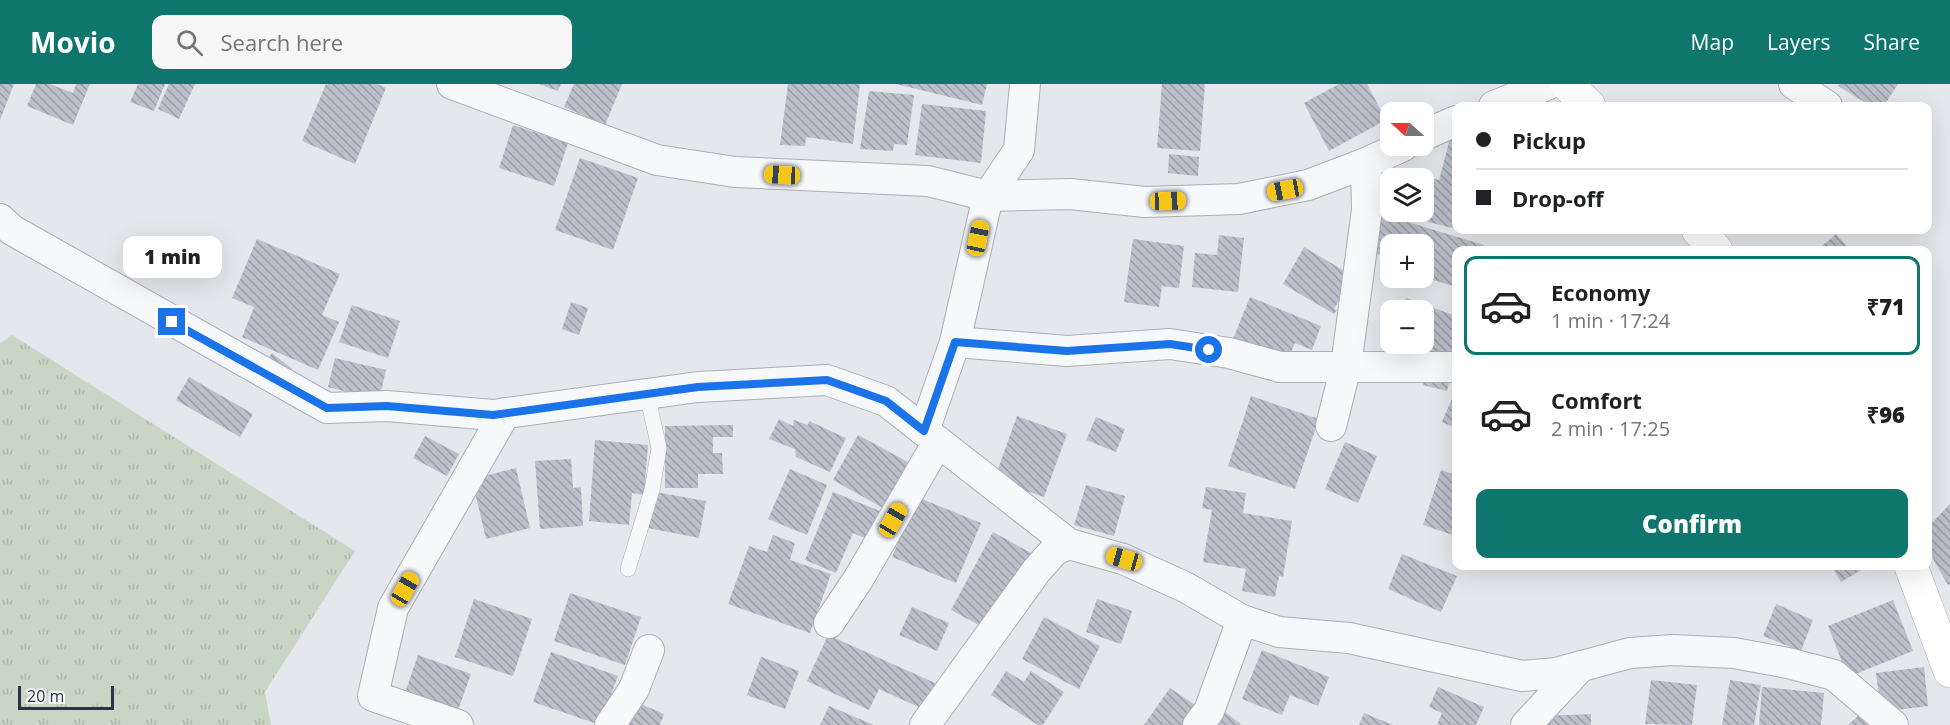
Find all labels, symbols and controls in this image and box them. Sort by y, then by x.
search box [152,15,572,69]
text: Movio [30,23,116,61]
icon: search [173,26,206,59]
text: Search here [221,27,343,57]
text: Map [1691,28,1734,56]
text: Layers [1767,28,1831,56]
text: Share [1864,28,1920,56]
north arrow [1380,102,1434,156]
map controls [1380,102,1434,354]
text: Pickup [1512,125,1586,155]
car [764,165,800,185]
button: layers [1380,168,1434,222]
car [1266,178,1304,202]
text: Drop-off [1512,183,1604,213]
car [1150,191,1186,211]
car [965,219,991,257]
button: + [1380,234,1434,288]
callout: 1 min [122,235,222,277]
text: 1 min [144,243,201,270]
text: Economy [1551,277,1650,307]
icon: car [1479,279,1533,333]
text: ₹71 [1867,291,1905,321]
button: − [1380,300,1434,354]
text: 1 min · 17:24 [1551,307,1670,334]
route end [158,308,185,335]
route start [1195,336,1222,363]
text: Comfort [1551,385,1642,415]
icon: car [1479,387,1533,441]
text: ₹96 [1867,399,1905,429]
text: 2 min · 17:25 [1551,415,1670,442]
button: Confirm [1476,489,1908,558]
car [876,500,910,540]
car [1104,545,1144,573]
car [388,569,422,609]
scale bar [18,683,114,710]
text: 20 m [27,685,64,707]

